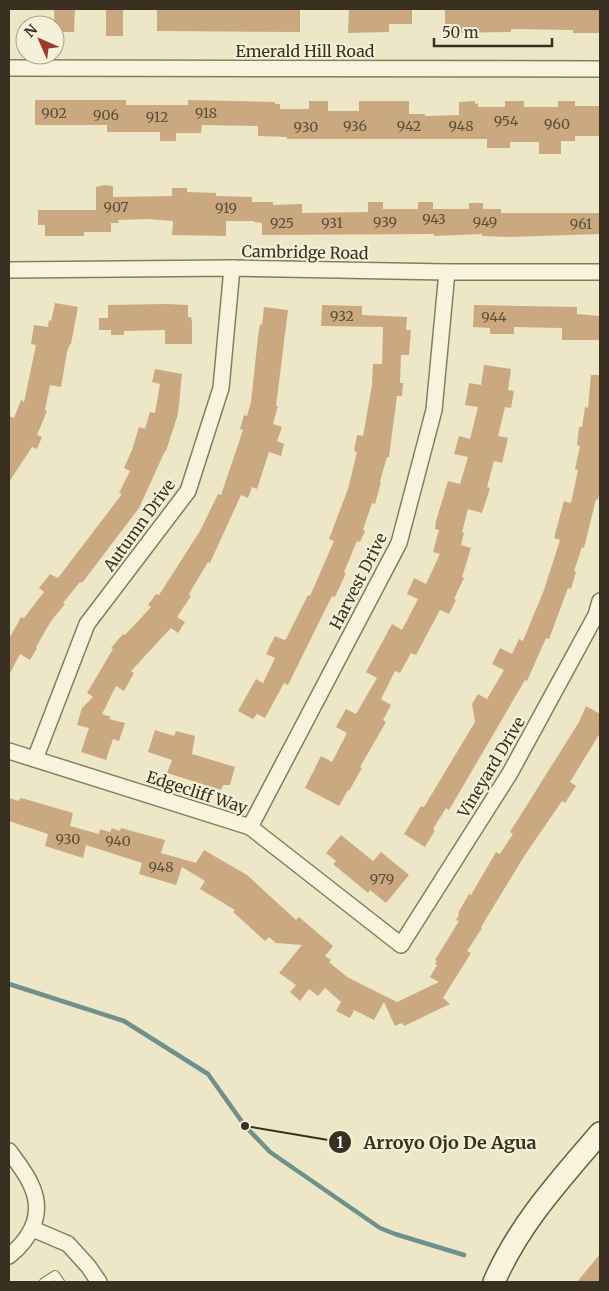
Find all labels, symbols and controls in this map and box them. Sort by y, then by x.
north arrow [15,15,65,65]
scale bar [434,15,552,47]
text: N [21,21,41,41]
text: 50 m [442,23,479,42]
street label: Emerald Hill Road [236,41,375,61]
house number: 902 [41,104,67,122]
house number: 918 [195,104,217,122]
house number: 906 [93,106,119,124]
house number: 912 [146,108,168,126]
house number: 954 [494,112,519,130]
house number: 960 [544,115,570,133]
house number: 936 [343,117,367,135]
house number: 942 [397,117,421,135]
house number: 948 [448,117,474,135]
house number: 930 [294,118,318,136]
house number: 907 [103,198,129,216]
house number: 919 [215,199,237,217]
house number: 943 [422,210,446,228]
house number: 939 [373,213,397,231]
house number: 949 [473,213,497,231]
house number: 925 [270,214,294,232]
house number: 931 [321,214,343,232]
house number: 961 [570,215,592,233]
street label: Cambridge Road [241,241,369,263]
house number: 932 [330,307,354,325]
house number: 944 [481,308,507,326]
street label: Autumn Drive [98,475,179,576]
street label: Harvest Drive [325,529,391,633]
street label: Vineyard Drive [453,713,529,822]
street label: Edgecliff Way [144,766,251,818]
house number: 930 [56,830,80,848]
house number: 940 [105,832,131,850]
house number: 948 [148,858,174,876]
house number: 979 [370,870,394,888]
callout: Arroyo Ojo De Agua [328,1126,546,1159]
text: Arroyo Ojo De Agua [362,1131,537,1154]
text: 1 [337,1133,344,1152]

